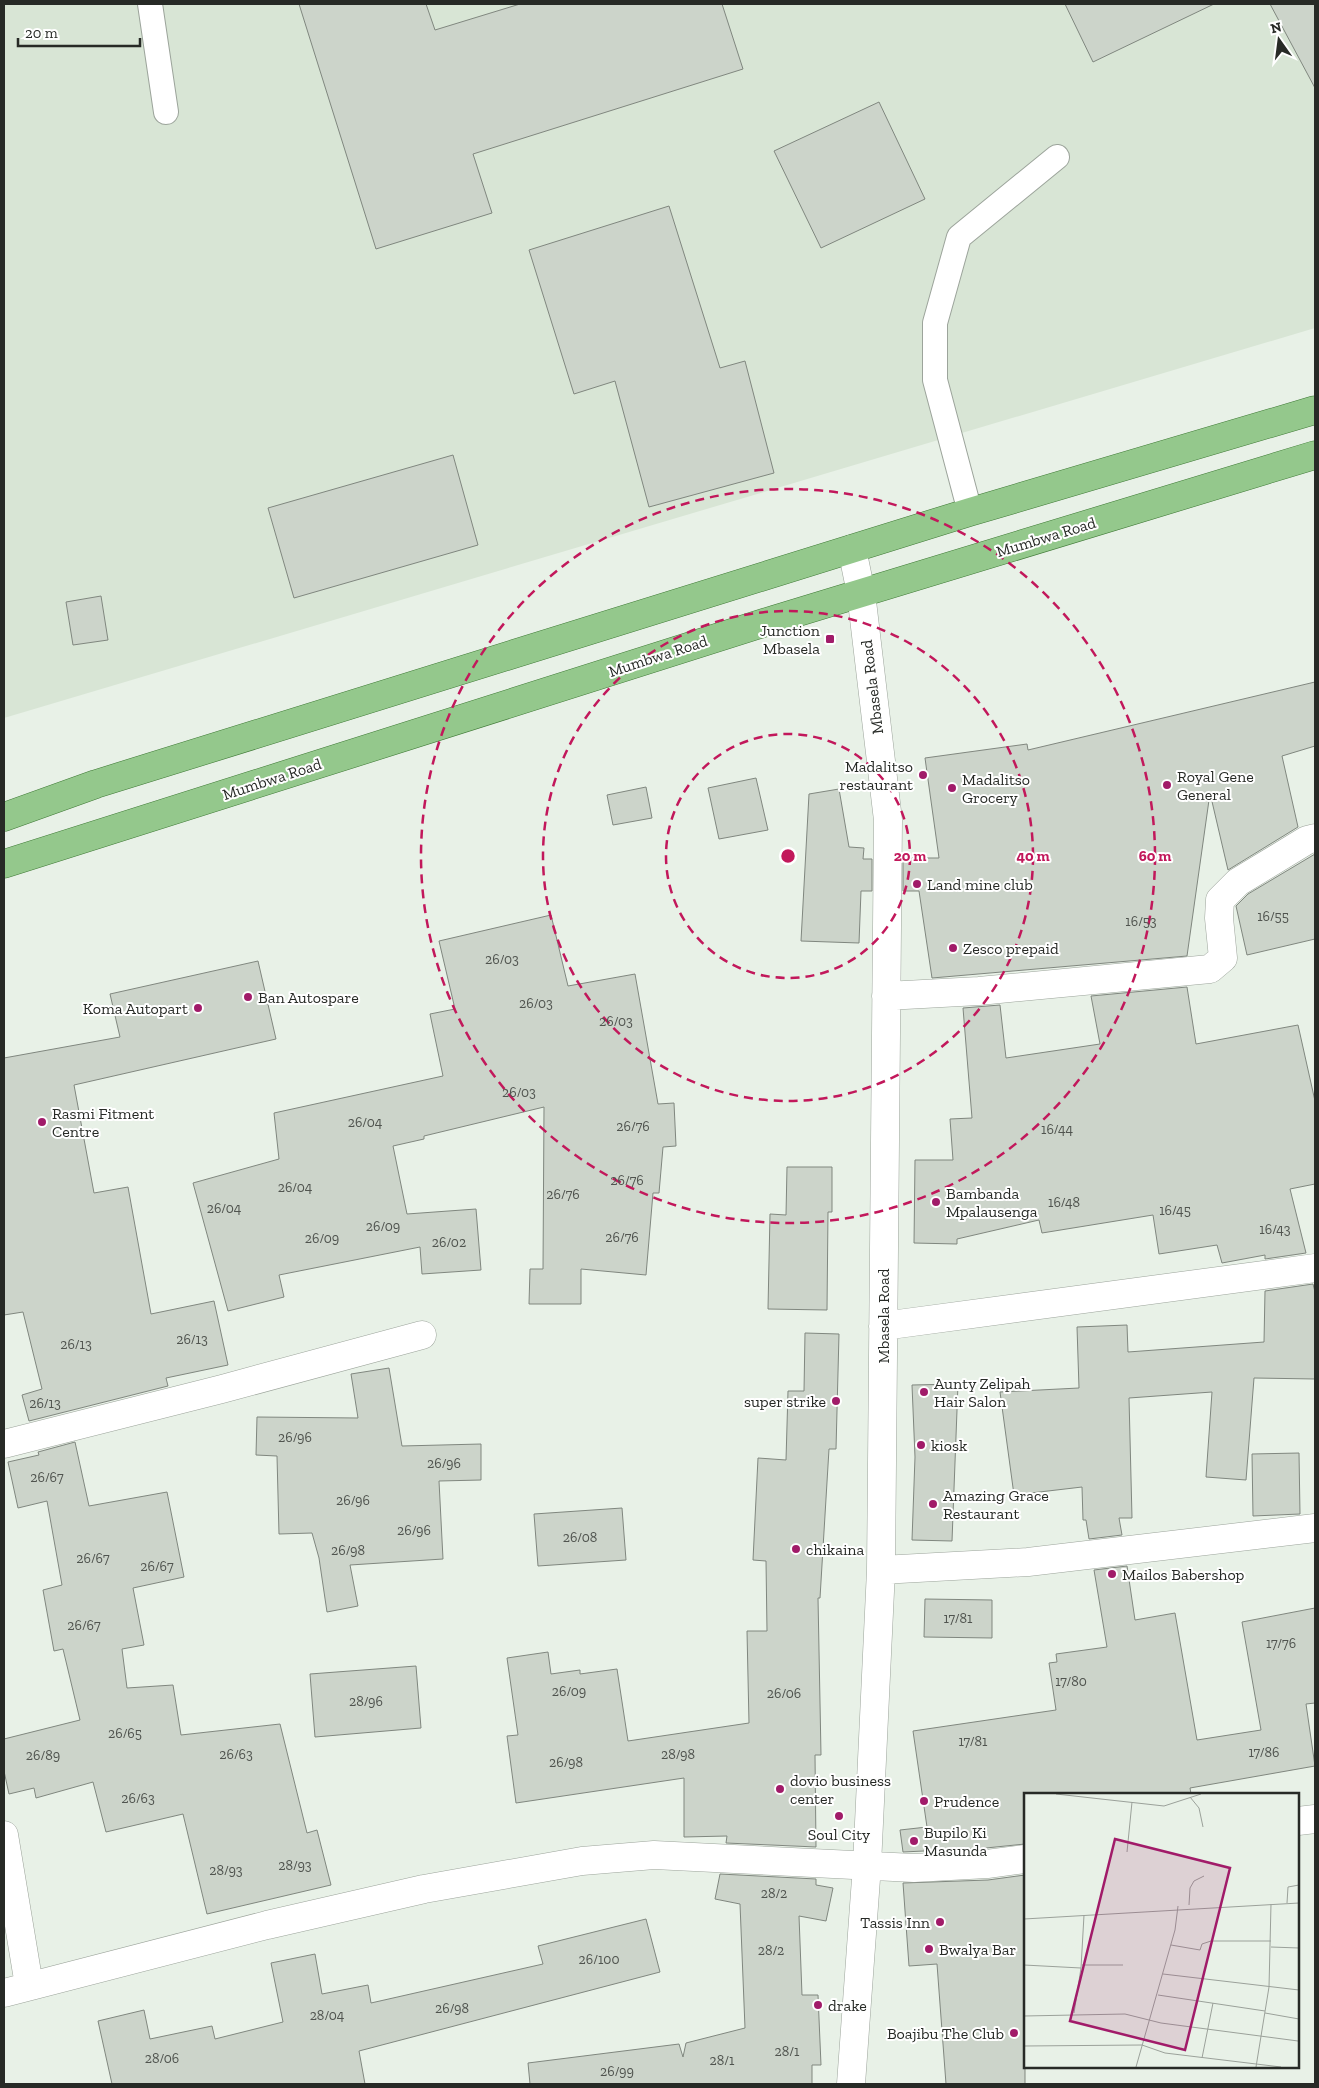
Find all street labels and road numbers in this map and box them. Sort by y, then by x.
street label: Mumbwa Road [994,513,1098,561]
street label: Mumbwa Road [606,631,710,681]
street label: Mbasela Road [857,639,887,735]
street label: Mumbwa Road [220,754,324,804]
street label: Mbasela Road [874,1268,893,1363]

